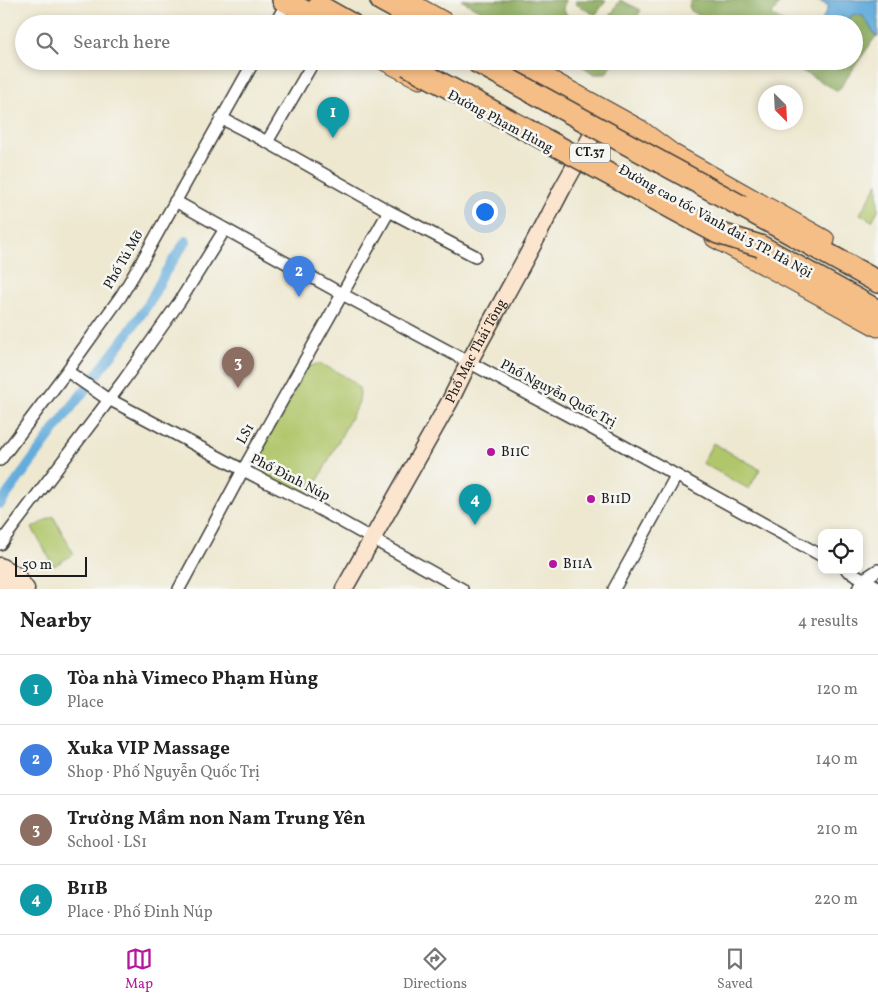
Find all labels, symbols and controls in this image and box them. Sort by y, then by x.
search box [15,15,863,70]
icon: search [33,29,61,57]
text: Search here [73,30,170,56]
north arrow [758,85,803,130]
street label: Đường Phạm Hùng [444,86,556,158]
pin: 1 [317,97,349,138]
road number: CT.37 [570,144,610,162]
street label: Đường cao tốc Vành đai 3 TP. Hà Nội [615,161,815,283]
your location [472,199,498,225]
street label: Phố Tú Mỡ [99,227,149,293]
pin: 2 [283,256,315,297]
street label: Phố Mạc Thái Tông [441,296,511,407]
pin: 3 [222,347,254,388]
street label: Phố Nguyễn Quốc Trị [497,355,619,433]
street label: LS1 [233,420,259,448]
place label: B11C [501,443,530,462]
marker: B11C [485,446,497,458]
street label: Phố Đinh Núp [247,450,333,506]
pin: 4 [459,484,491,525]
place label: B11D [601,490,631,509]
marker: B11D [585,493,597,505]
map controls [818,529,863,574]
button: locate [818,529,863,574]
scale bar [15,554,88,577]
place label: B11A [563,555,593,574]
text: 50 m [22,556,52,575]
marker: B11A [547,558,559,570]
text: Nearby [20,607,91,636]
text: 4 results [798,611,858,633]
text: Tòa nhà Vimeco Phạm Hùng [67,666,318,692]
text: 1 [33,679,39,701]
text: 120 m [816,679,858,701]
text: Place [67,692,104,714]
text: Xuka VIP Massage [67,736,230,762]
text: 2 [32,749,40,771]
text: 140 m [816,749,858,771]
text: Shop · Phố Nguyễn Quốc Trị [67,762,260,784]
text: Trường Mầm non Nam Trung Yên [67,806,365,832]
text: 3 [32,819,40,841]
text: 210 m [816,819,858,841]
text: School · LS1 [67,832,147,854]
text: B11B [67,876,108,902]
text: 4 [31,889,41,911]
text: 220 m [814,889,858,911]
text: Place · Phố Đinh Núp [67,902,213,924]
tab: Map [125,945,153,994]
tab: Directions [403,945,467,994]
tab: Saved [717,945,753,994]

